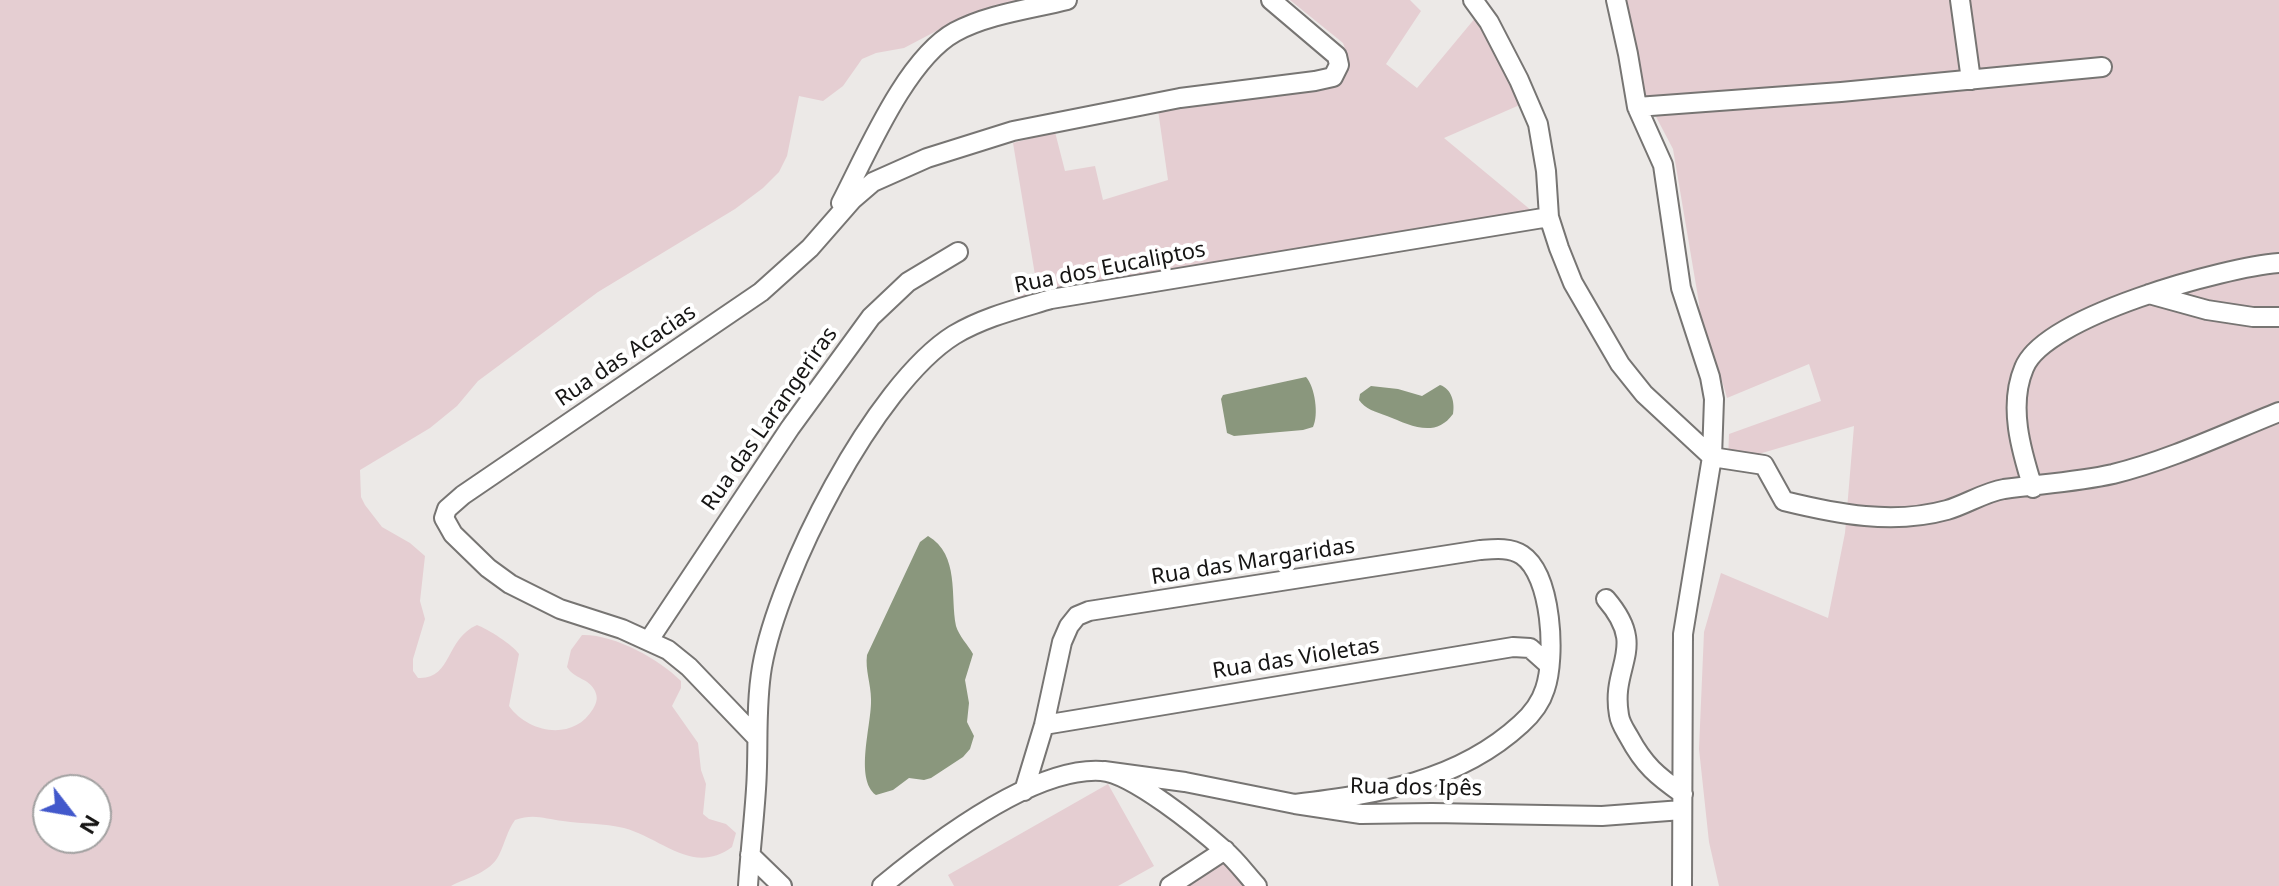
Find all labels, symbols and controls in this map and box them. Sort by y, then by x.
street label: Rua dos Eucaliptos [1012,237,1208,299]
street label: Rua das Acacias [551,299,701,413]
street label: Rua das Larangeriras [697,322,843,516]
street label: Rua das Margaridas [1149,533,1357,591]
street label: Rua das Violetas [1211,633,1381,685]
north arrow [32,774,112,854]
street label: Rua dos Ipês [1350,774,1482,802]
text: N [73,810,108,841]

